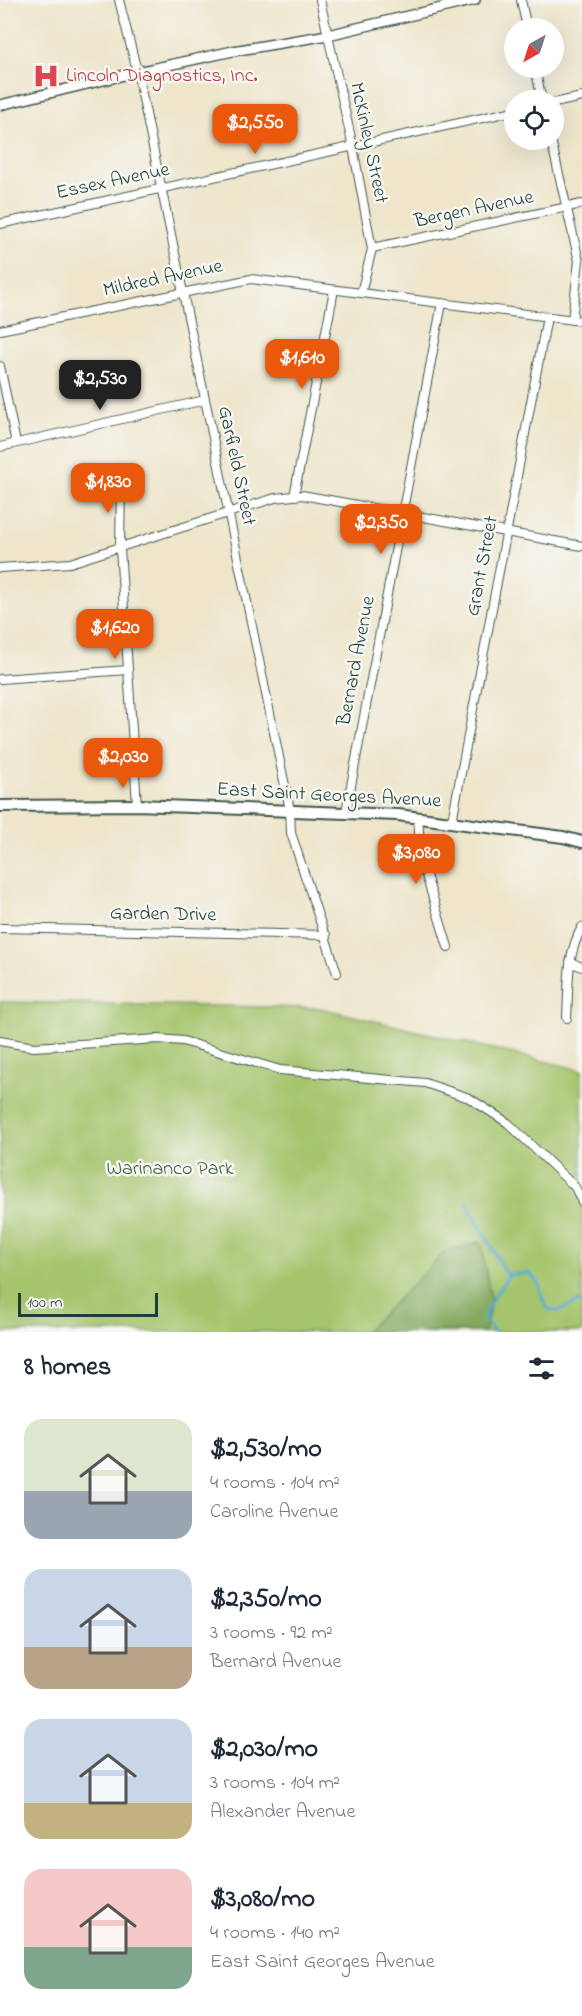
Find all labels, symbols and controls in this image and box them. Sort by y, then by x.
north arrow [504,18,564,78]
map controls [504,18,564,150]
hospital icon: Lincoln Diagnostics, Inc. [31,61,61,91]
place label: Lincoln Diagnostics, Inc. [66,62,258,92]
street label: McKinley Street [341,80,395,206]
button: locate [504,90,564,150]
pin: $2,550 [206,104,304,155]
text: $2,550 [227,109,284,138]
street label: Essex Avenue [54,156,172,208]
street label: Bergen Avenue [411,183,537,238]
street label: Mildred Avenue [101,252,225,306]
pin: $1,610 [253,339,351,390]
text: $1,610 [279,344,325,373]
pin: $2,530 [51,360,149,411]
text: $2,530 [73,365,127,394]
street label: Garfield Street [209,404,263,529]
pin: $1,830 [59,463,157,514]
text: $1,830 [85,468,131,497]
pin: $2,350 [332,504,430,555]
text: $2,350 [354,509,408,538]
street label: Grant Street [459,513,507,619]
street label: Bernard Avenue [330,594,384,729]
pin: $1,620 [66,609,164,660]
text: $1,620 [90,614,140,643]
pin: $2,030 [74,738,172,789]
text: $2,030 [97,743,149,772]
street label: East Saint Georges Avenue [216,776,442,817]
pin: $3,080 [367,834,465,885]
text: $3,080 [392,839,440,868]
street label: Garden Drive [110,900,216,930]
park label: Warinanco Park [106,1155,234,1184]
scale bar [18,1290,158,1318]
text: 100 m [27,1291,62,1315]
text: 8 homes [24,1349,111,1387]
icon: filters [525,1352,558,1385]
text: $2,530/mo [210,1431,322,1469]
icon: home [72,1443,144,1515]
text: 4 rooms · 104 m² [210,1469,340,1498]
text: Caroline Avenue [210,1498,338,1527]
text: $2,350/mo [210,1581,322,1619]
icon: home [72,1593,144,1665]
text: 3 rooms · 92 m² [210,1619,333,1648]
text: Bernard Avenue [210,1648,342,1677]
text: $2,030/mo [210,1731,318,1769]
icon: home [72,1743,144,1815]
text: 3 rooms · 104 m² [210,1769,340,1798]
text: Alexander Avenue [210,1798,355,1827]
text: $3,080/mo [210,1881,315,1919]
icon: home [72,1893,144,1965]
text: 4 rooms · 140 m² [210,1919,340,1948]
text: East Saint Georges Avenue [210,1948,435,1977]

